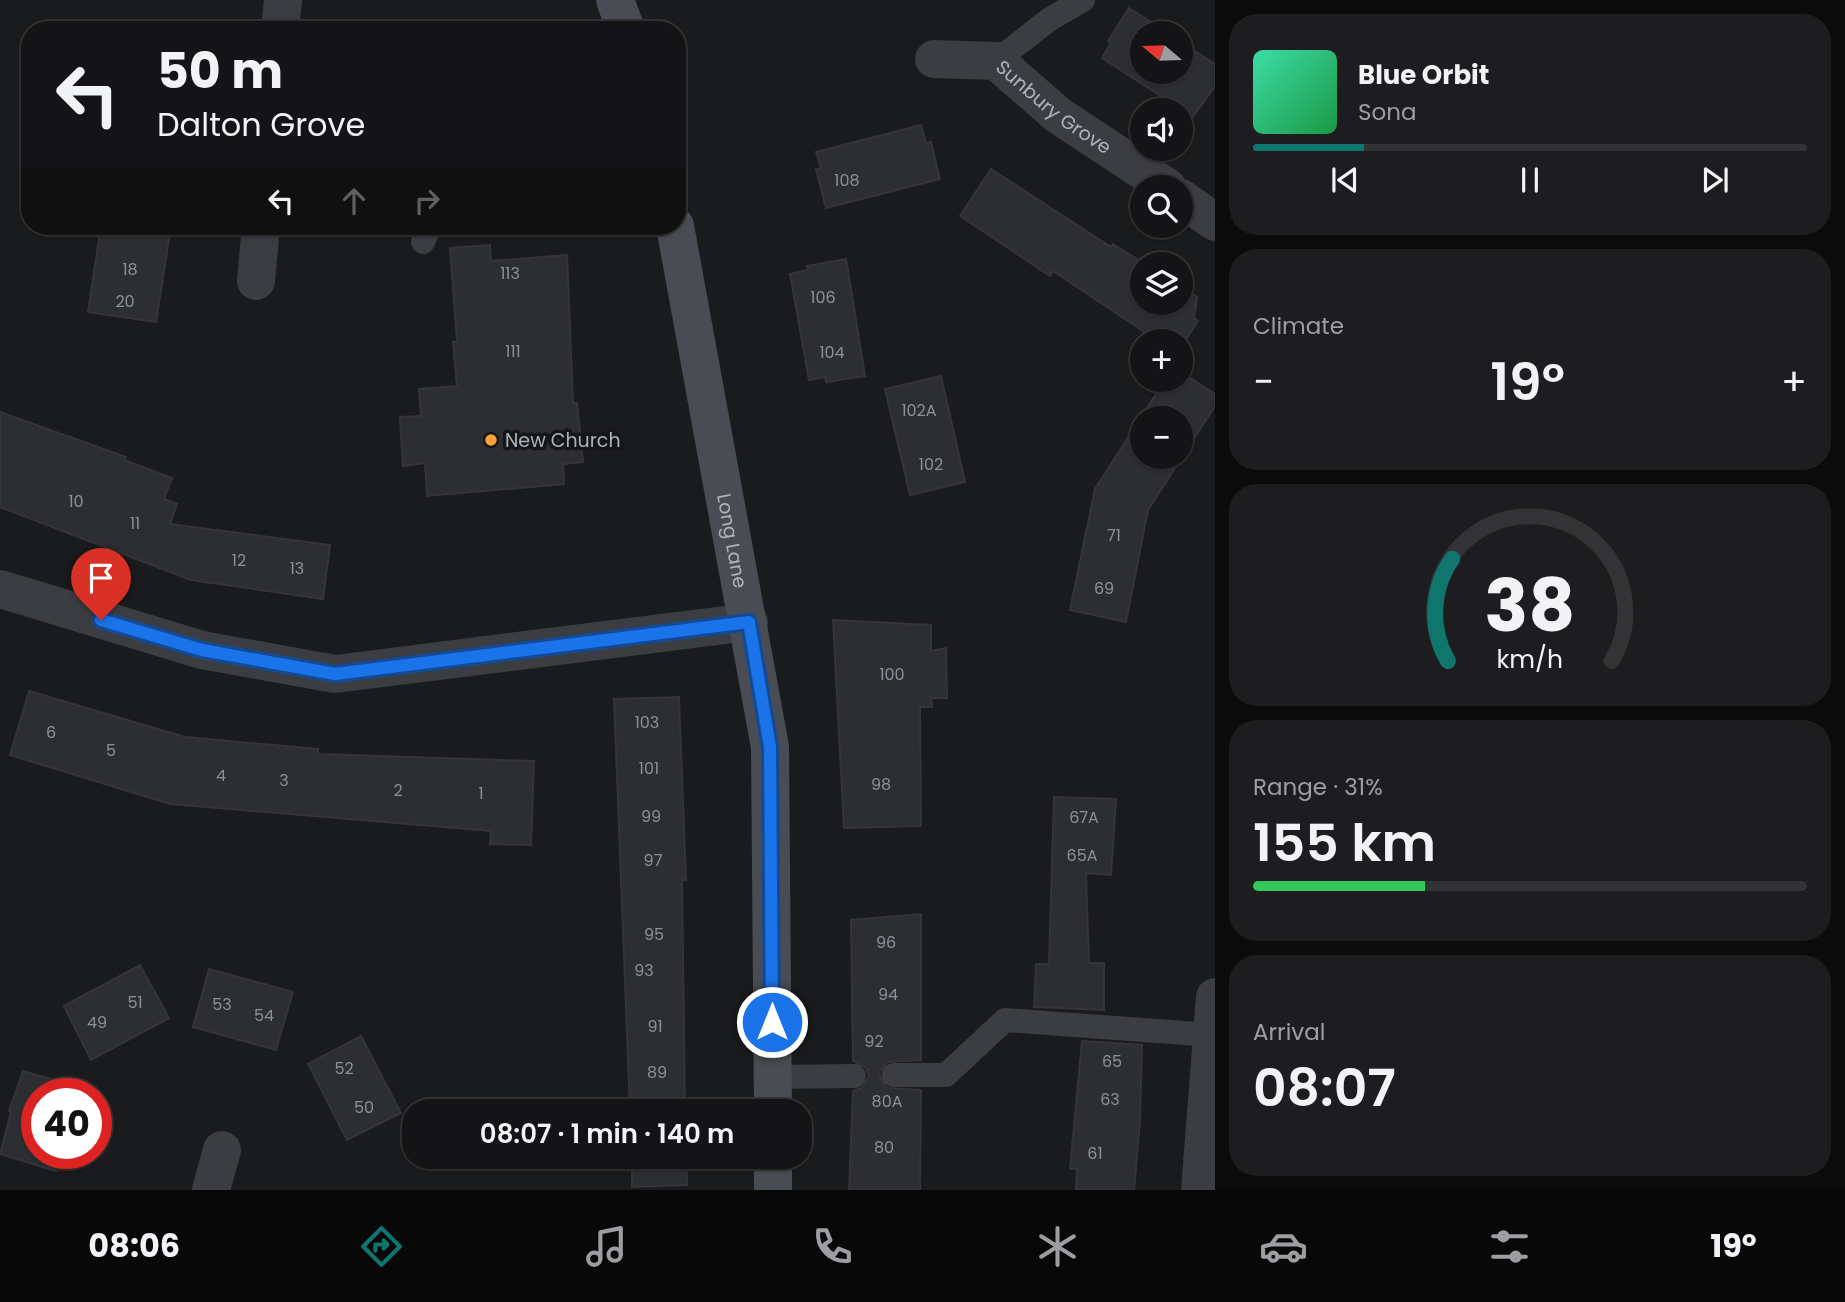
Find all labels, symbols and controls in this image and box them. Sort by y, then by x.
north arrow [1130,21,1194,84]
map controls [1130,21,1193,469]
text: 50 m [157,37,283,105]
icon: left [42,49,133,140]
street label: Sunbury Grove [990,53,1117,160]
text: Blue Orbit [1358,57,1489,93]
text: Sona [1358,96,1417,128]
button: sound [1130,98,1193,161]
text: Dalton Grove [157,102,365,147]
icon: previous [1326,161,1364,199]
icon: pause [1511,161,1549,199]
icon: next [1696,161,1734,199]
house number: 108 [834,169,860,192]
button: search [1130,175,1193,238]
icon: left [262,182,300,220]
icon: ahead [335,182,373,220]
icon: right [408,182,446,220]
button: layers [1130,252,1193,315]
house number: 18 [122,258,138,281]
house number: 113 [500,262,520,285]
house number: 106 [810,286,836,309]
house number: 20 [115,290,135,313]
text: Climate [1253,310,1344,342]
button: + [1130,329,1193,392]
house number: 111 [505,340,521,363]
house number: 104 [819,341,845,364]
text: 19° [1490,345,1565,418]
text: − [1253,355,1274,408]
text: + [1781,355,1807,408]
house number: 102A [901,399,937,422]
button: − [1130,406,1193,469]
place label: New Church [505,427,621,454]
marker: New Church [483,432,499,448]
house number: 102 [919,453,943,476]
house number: 10 [68,490,84,513]
street label: Long Lane [711,491,754,590]
house number: 11 [130,512,140,535]
house number: 71 [1107,524,1121,547]
pin [71,548,131,620]
house number: 12 [232,549,246,572]
text: 38 [1484,555,1576,656]
house number: 13 [290,557,304,580]
icon: arrive [82,559,120,597]
house number: 69 [1094,577,1114,600]
text: km/h [1497,642,1563,677]
house number: 100 [879,663,905,686]
house number: 103 [635,711,659,734]
house number: 6 [46,721,56,744]
house number: 5 [106,739,116,762]
house number: 101 [639,757,659,780]
house number: 4 [216,764,226,787]
house number: 3 [279,769,289,792]
text: Range · 31% [1253,771,1383,803]
house number: 98 [871,773,891,796]
house number: 2 [393,779,403,802]
house number: 1 [478,782,484,805]
house number: 99 [641,805,661,828]
house number: 67A [1069,806,1099,829]
text: 155 km [1253,806,1436,879]
house number: 65A [1067,844,1098,867]
house number: 97 [644,849,663,872]
house number: 95 [644,923,664,946]
house number: 96 [876,931,896,954]
house number: 93 [634,959,654,982]
house number: 94 [878,983,898,1006]
position arrow [735,985,809,1059]
house number: 51 [127,991,143,1014]
house number: 53 [212,993,232,1016]
house number: 54 [254,1004,274,1027]
house number: 49 [87,1011,107,1034]
house number: 91 [647,1015,663,1038]
text: Arrival [1253,1016,1325,1048]
house number: 92 [864,1030,884,1053]
house number: 65 [1102,1050,1122,1073]
text: 08:07 [1253,1051,1396,1124]
house number: 52 [334,1057,354,1080]
house number: 89 [647,1061,667,1084]
speed limit sign: 40 [21,1078,112,1169]
house number: 63 [1100,1088,1120,1111]
house number: 80A [872,1090,903,1113]
house number: 50 [354,1096,374,1119]
text: 08:07 · 1 min · 140 m [480,1116,734,1152]
house number: 80 [874,1136,894,1159]
house number: 61 [1087,1142,1103,1165]
icon: directions [357,1222,406,1271]
icon: music [582,1222,631,1271]
icon: phone [808,1222,857,1271]
icon: climate [1033,1222,1082,1271]
icon: car [1259,1222,1308,1271]
icon: filters [1485,1222,1534,1271]
text: 08:06 [88,1223,180,1268]
text: 19° [1710,1223,1757,1268]

